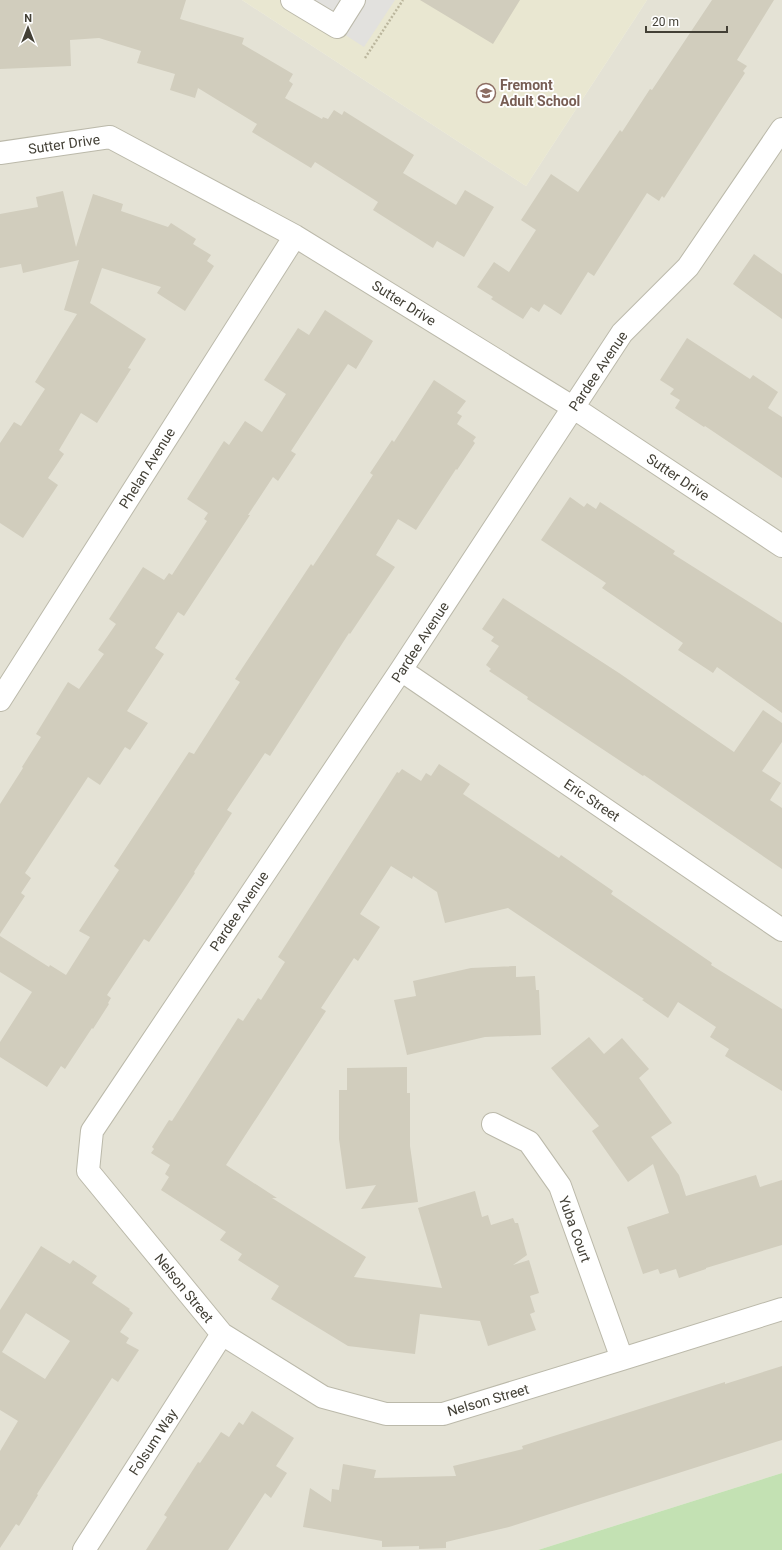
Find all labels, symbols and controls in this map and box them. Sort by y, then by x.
north arrow [8,8,48,48]
scale bar [646,8,727,34]
text: N [24,12,32,25]
text: 20 m [652,15,679,29]
place label: Fremont Adult School [500,77,580,109]
school or university icon: Fremont Adult School [475,82,497,104]
street label: Sutter Drive [27,131,101,157]
street label: Sutter Drive [369,277,439,329]
street label: Pardee Avenue [565,328,631,414]
street label: Phelan Avenue [116,425,178,511]
street label: Sutter Drive [644,450,712,504]
street label: Pardee Avenue [388,599,452,685]
street label: Eric Street [561,776,623,825]
street label: Pardee Avenue [206,868,272,954]
street label: Yuba Court [556,1194,595,1265]
street label: Nelson Street [151,1250,217,1326]
street label: Nelson Street [445,1381,531,1419]
street label: Folsum Way [126,1405,181,1478]

